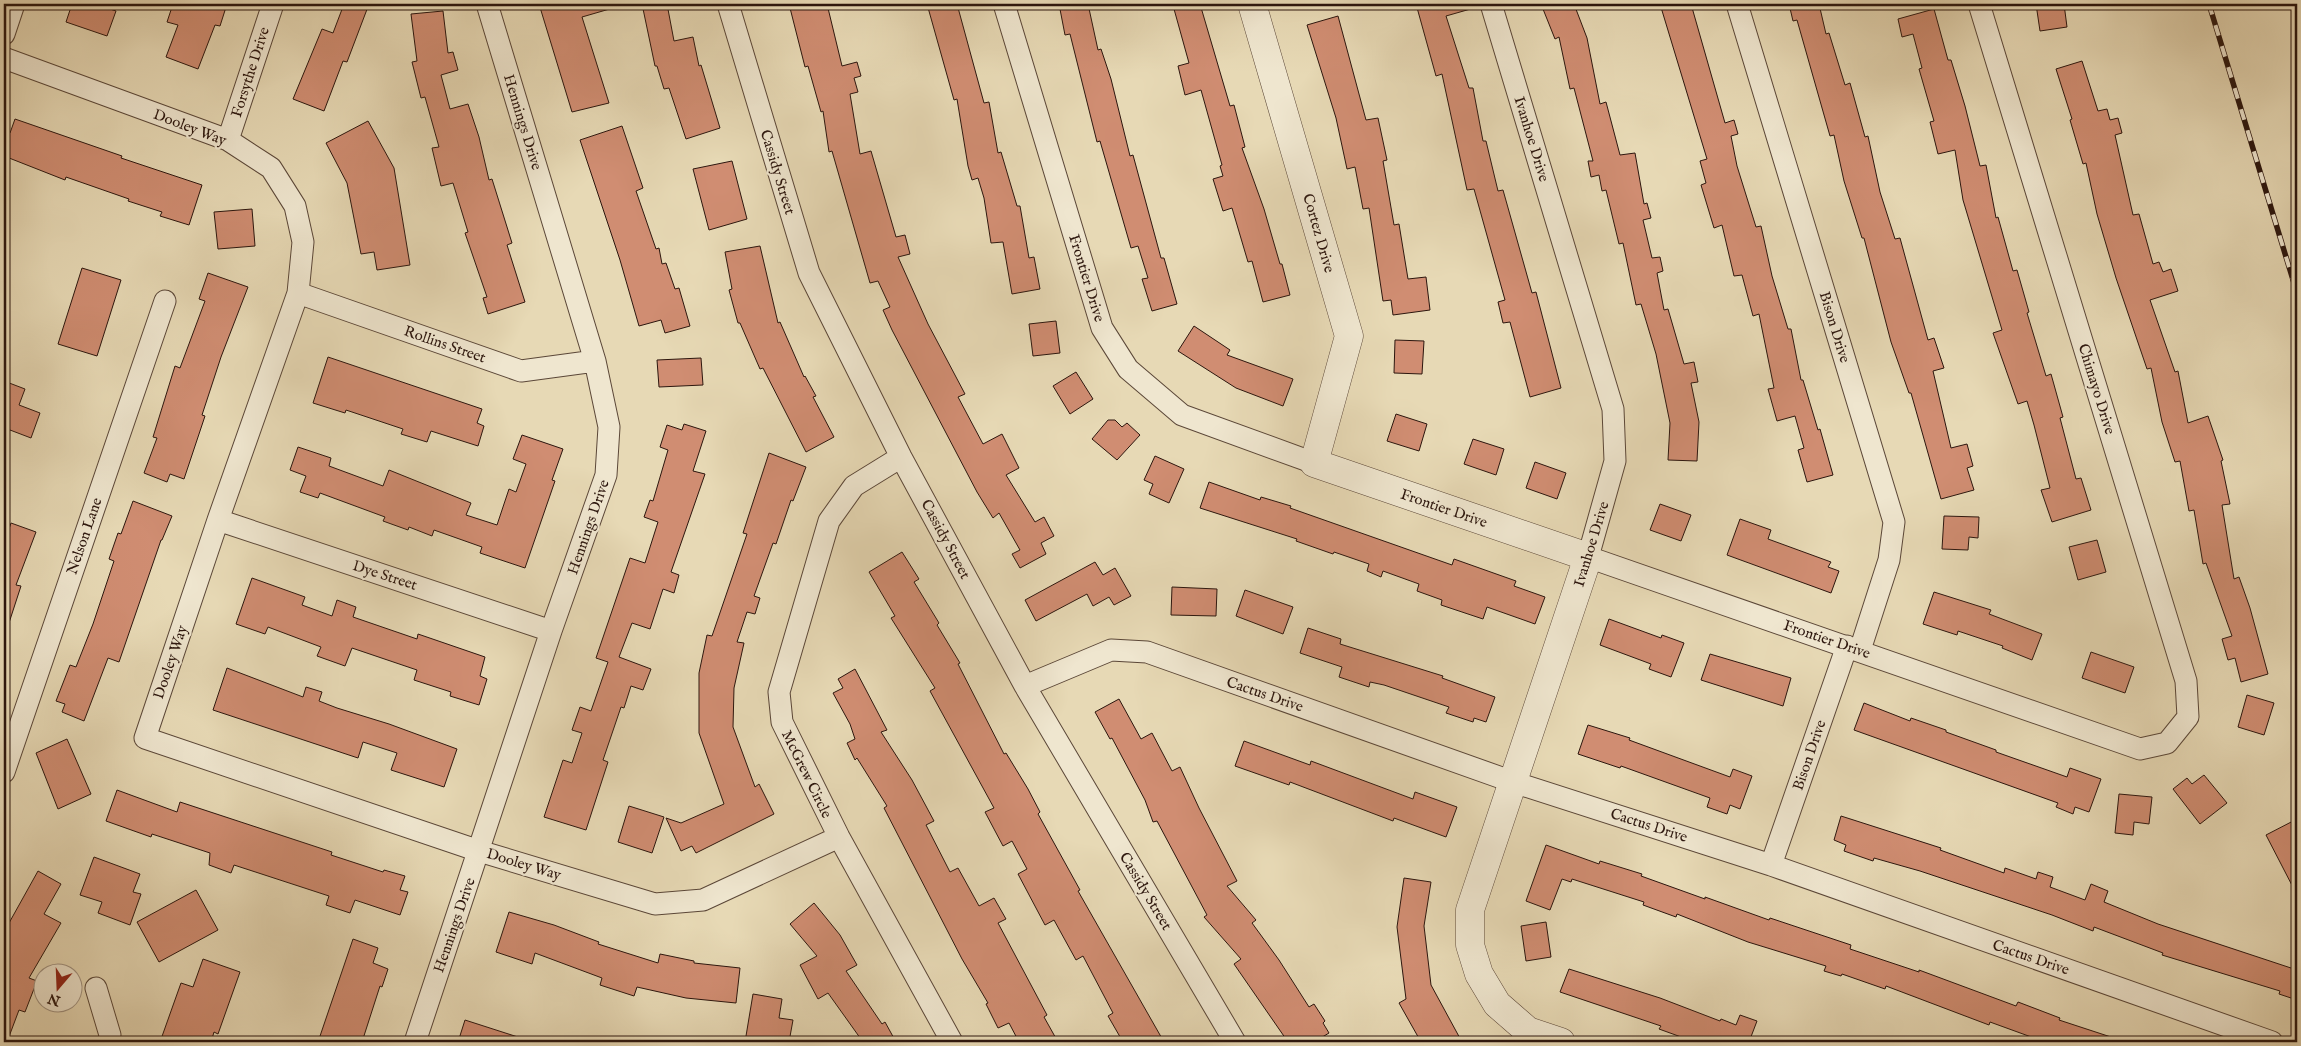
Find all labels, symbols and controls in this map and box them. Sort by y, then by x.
street label: Forsythe Drive [227,25,274,120]
street label: Hennings Drive [499,72,546,172]
street label: Ivanhoe Drive [1510,94,1554,184]
street label: Dooley Way [151,105,230,150]
street label: Cassidy Street [756,128,799,217]
street label: Cortez Drive [1298,191,1339,275]
street label: Frontier Drive [1064,232,1109,324]
street label: Bison Drive [1815,289,1854,365]
street label: Rollins Street [401,322,488,367]
street label: Chimayo Drive [2074,341,2119,437]
street label: Hennings Drive [563,477,614,577]
street label: Frontier Drive [1398,485,1490,532]
street label: Nelson Lane [62,495,107,577]
street label: Cassidy Street [917,496,975,582]
street label: Ivanhoe Drive [1569,499,1614,589]
street label: Dye Street [350,556,419,595]
street label: Frontier Drive [1781,616,1873,663]
street label: Dooley Way [149,622,192,702]
street label: Cactus Drive [1224,672,1306,717]
street label: Bison Drive [1789,717,1830,793]
street label: McGrew Circle [777,727,836,821]
street label: Cactus Drive [1608,804,1690,847]
street label: Dooley Way [484,844,564,885]
street label: Cassidy Street [1115,849,1176,934]
street label: Hennings Drive [429,875,480,975]
street label: Cactus Drive [1990,935,2072,980]
north arrow [32,964,82,1014]
text: N [45,989,64,1010]

